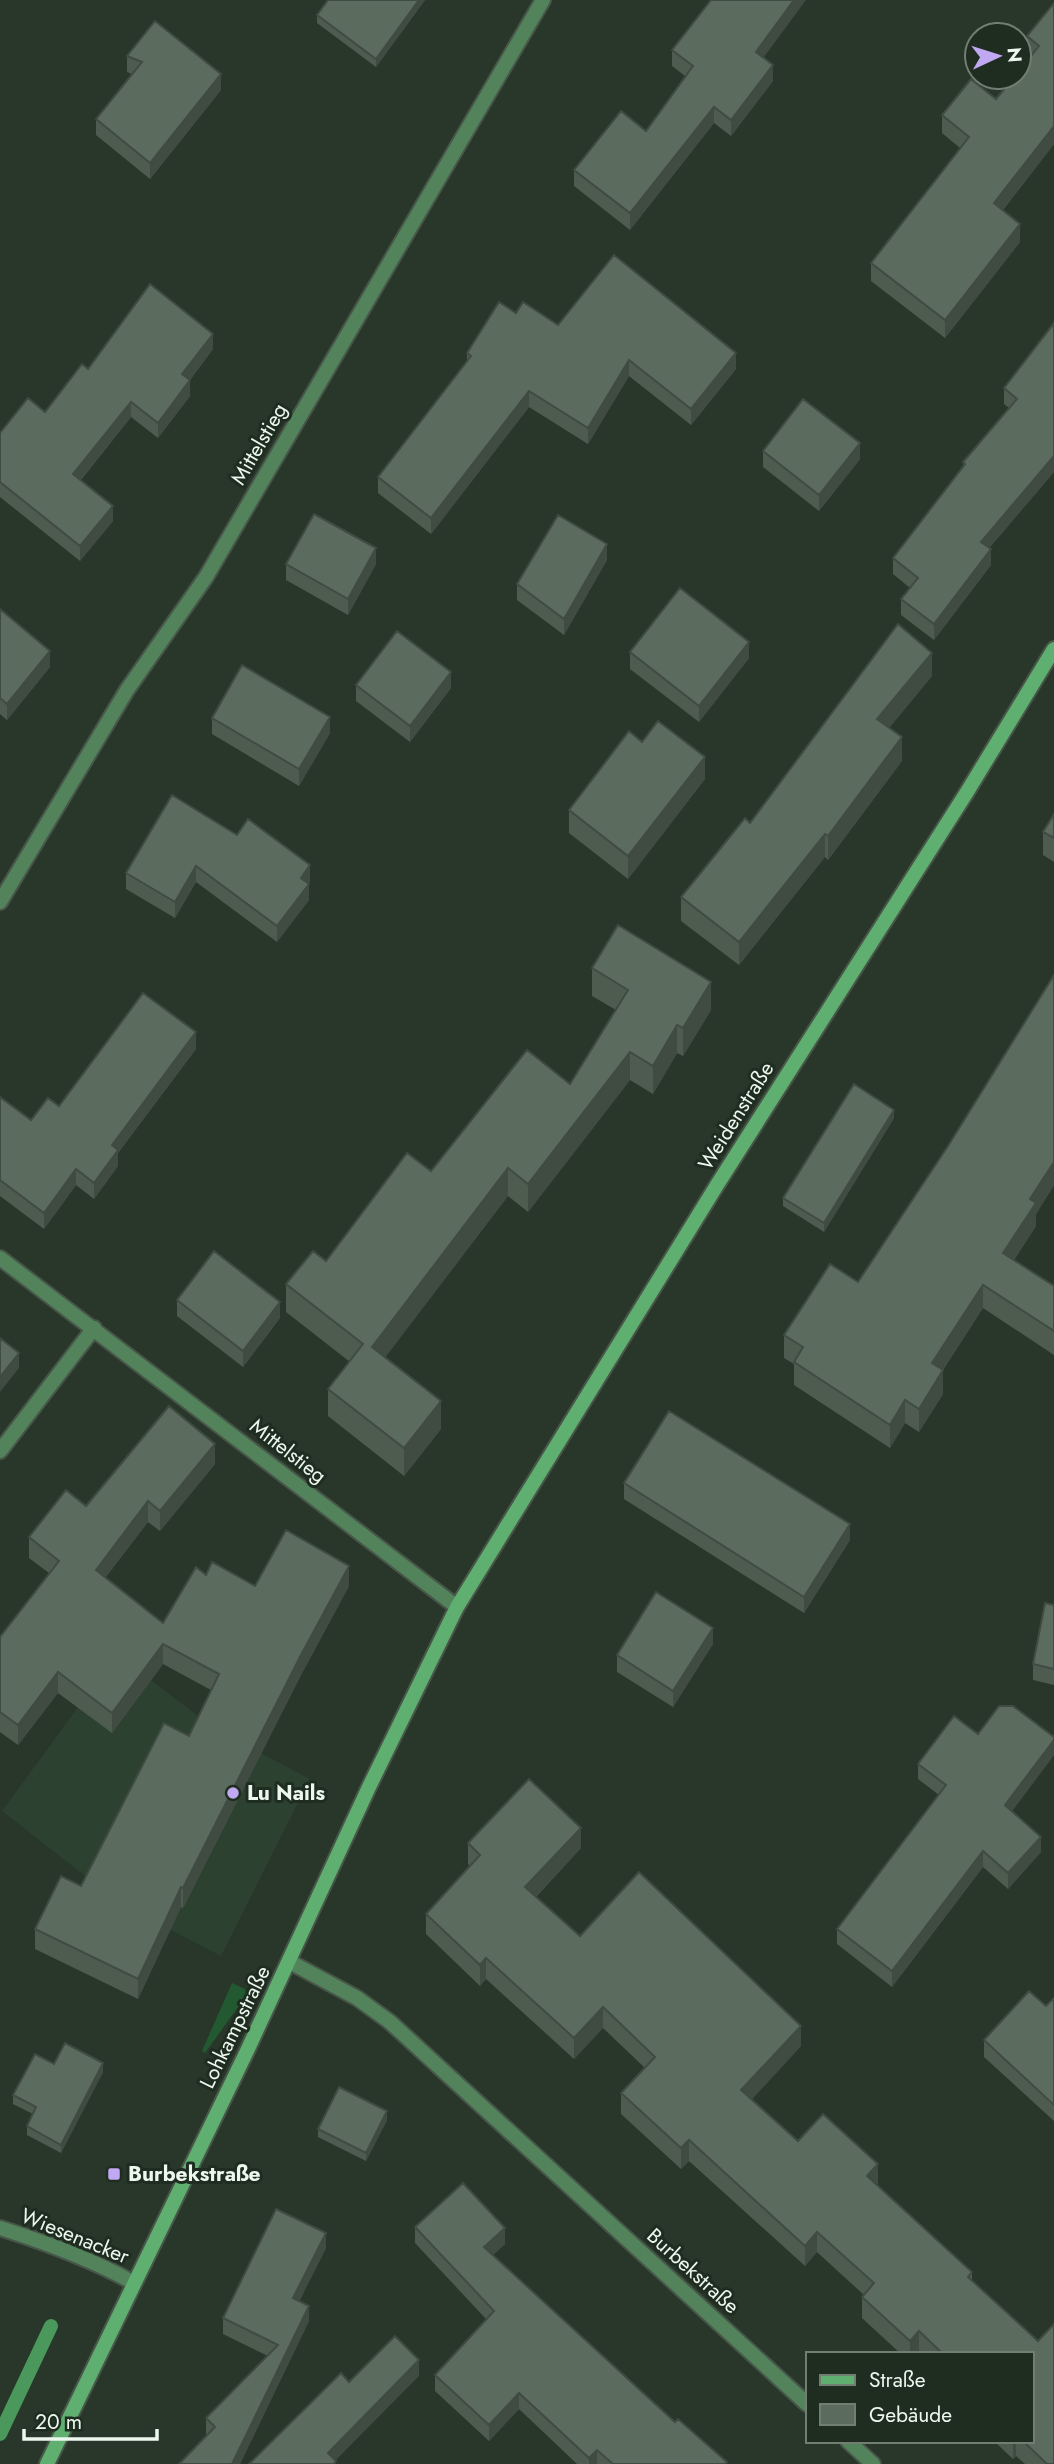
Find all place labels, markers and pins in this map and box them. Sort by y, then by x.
place label: Lu Nails [247,1778,326,1808]
marker: Lu Nails [225,1785,241,1801]
place label: Burbekstraße [128,2159,261,2189]
marker: Burbekstraße [106,2166,122,2182]

